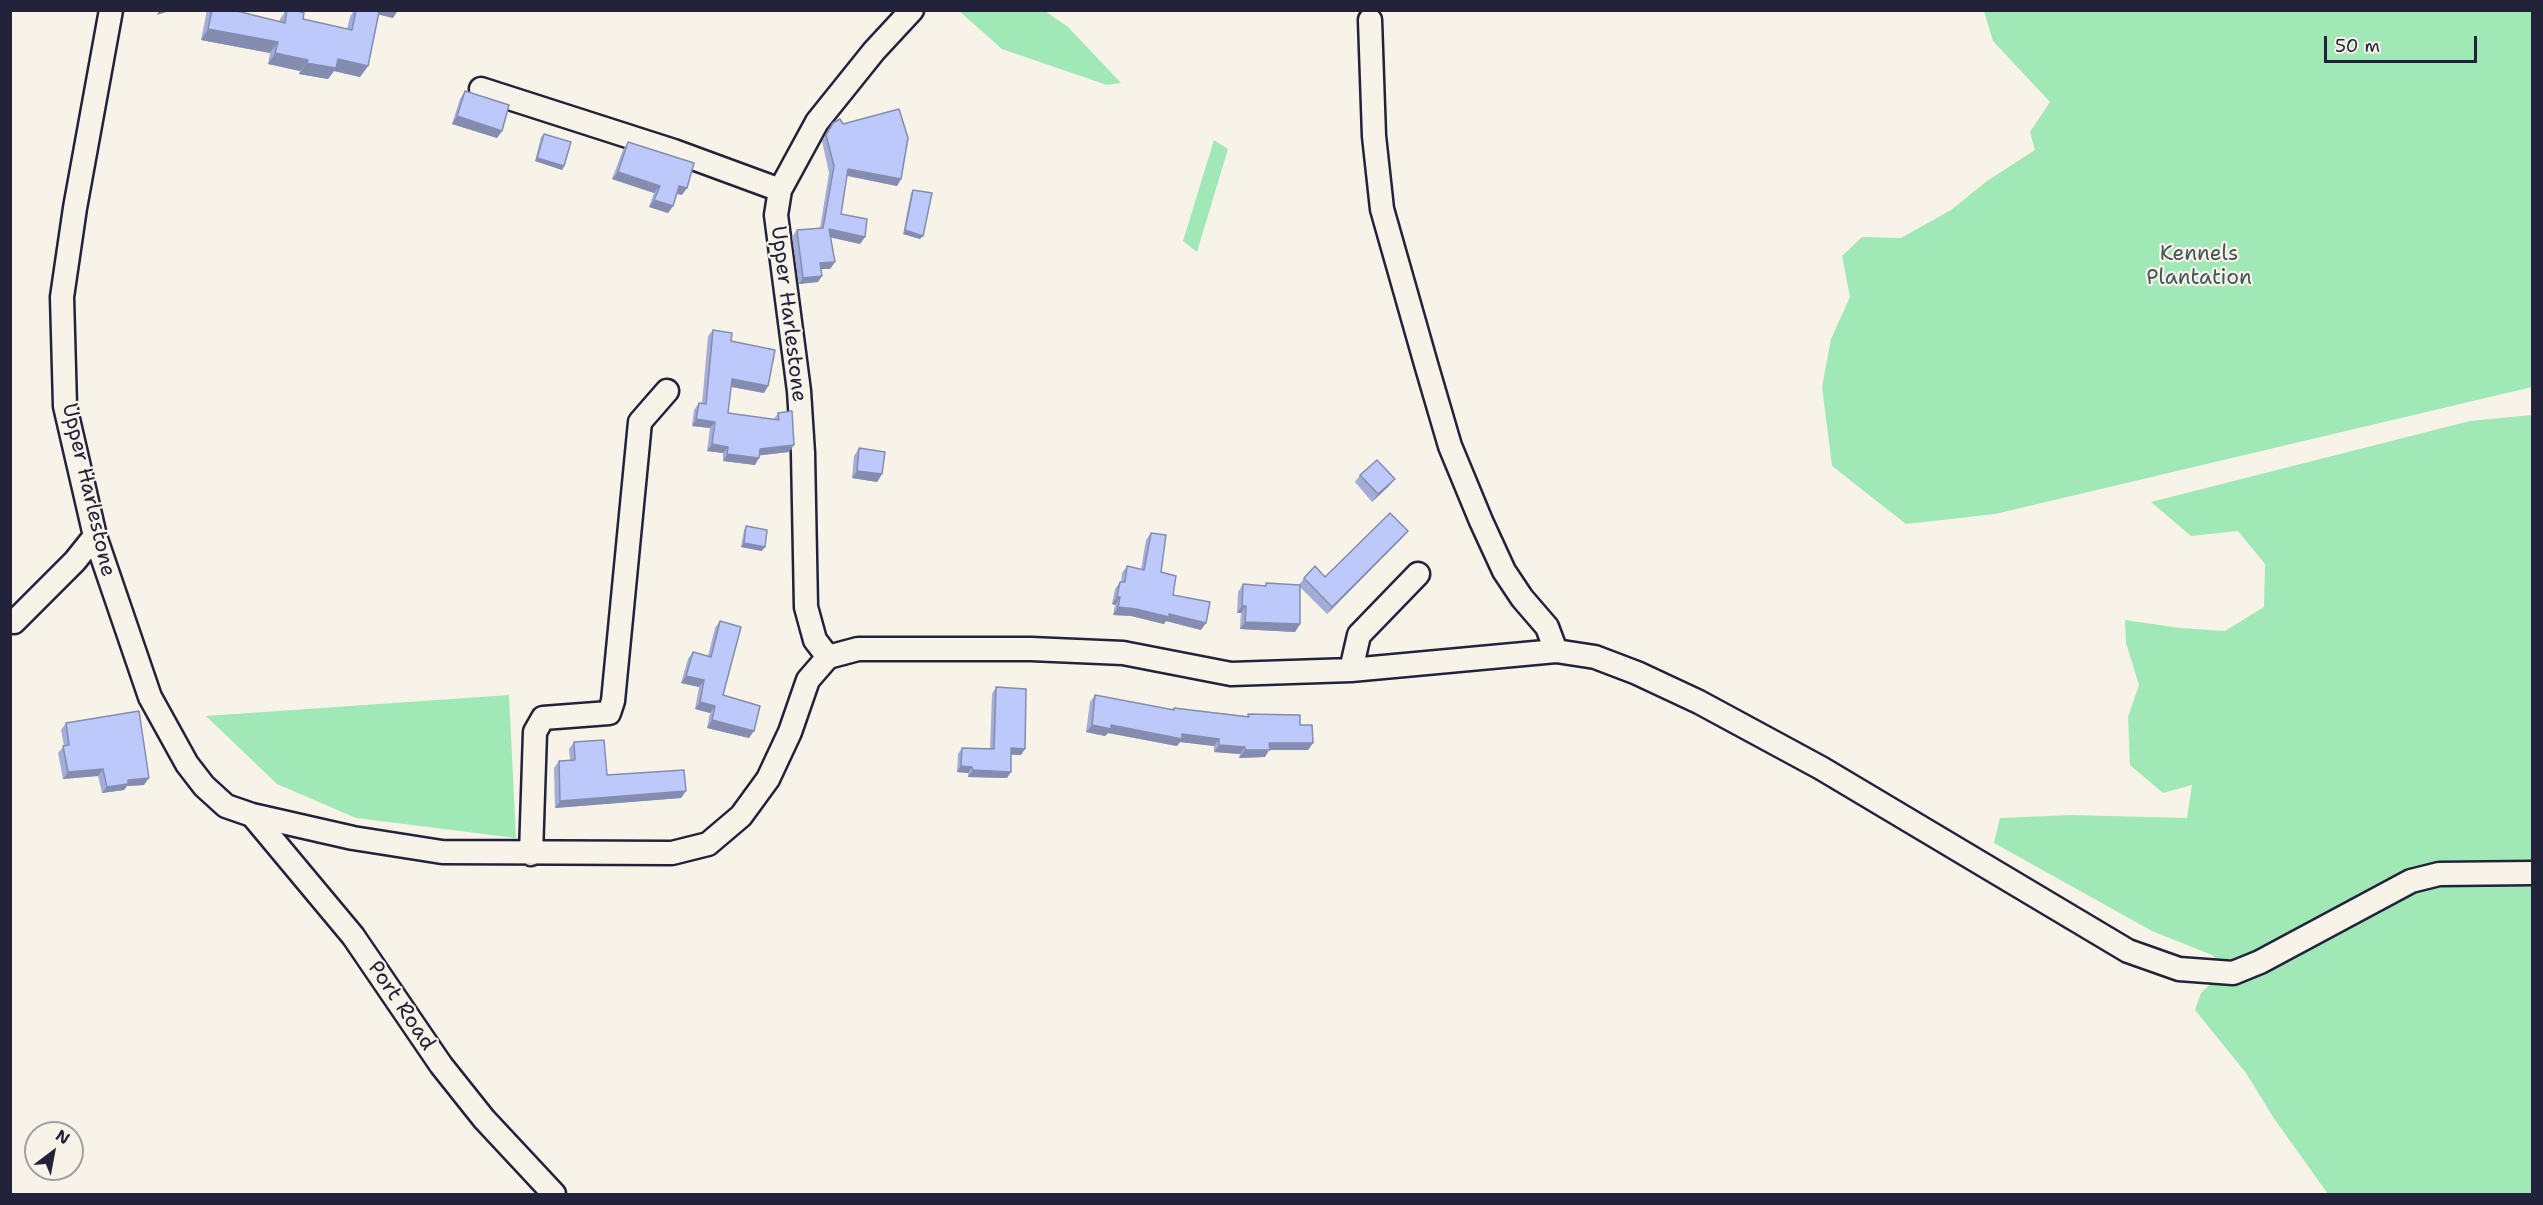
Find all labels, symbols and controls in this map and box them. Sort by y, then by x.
scale bar [2327,24,2480,62]
text: 50 m [2335,34,2380,58]
street label: Upper Harlestone [765,225,811,403]
park label: Kennels Plantation [2146,242,2252,292]
street label: Upper Harlestone [56,401,120,579]
street label: Port Road [362,957,440,1055]
north arrow [24,1121,84,1181]
text: N [52,1125,74,1149]

